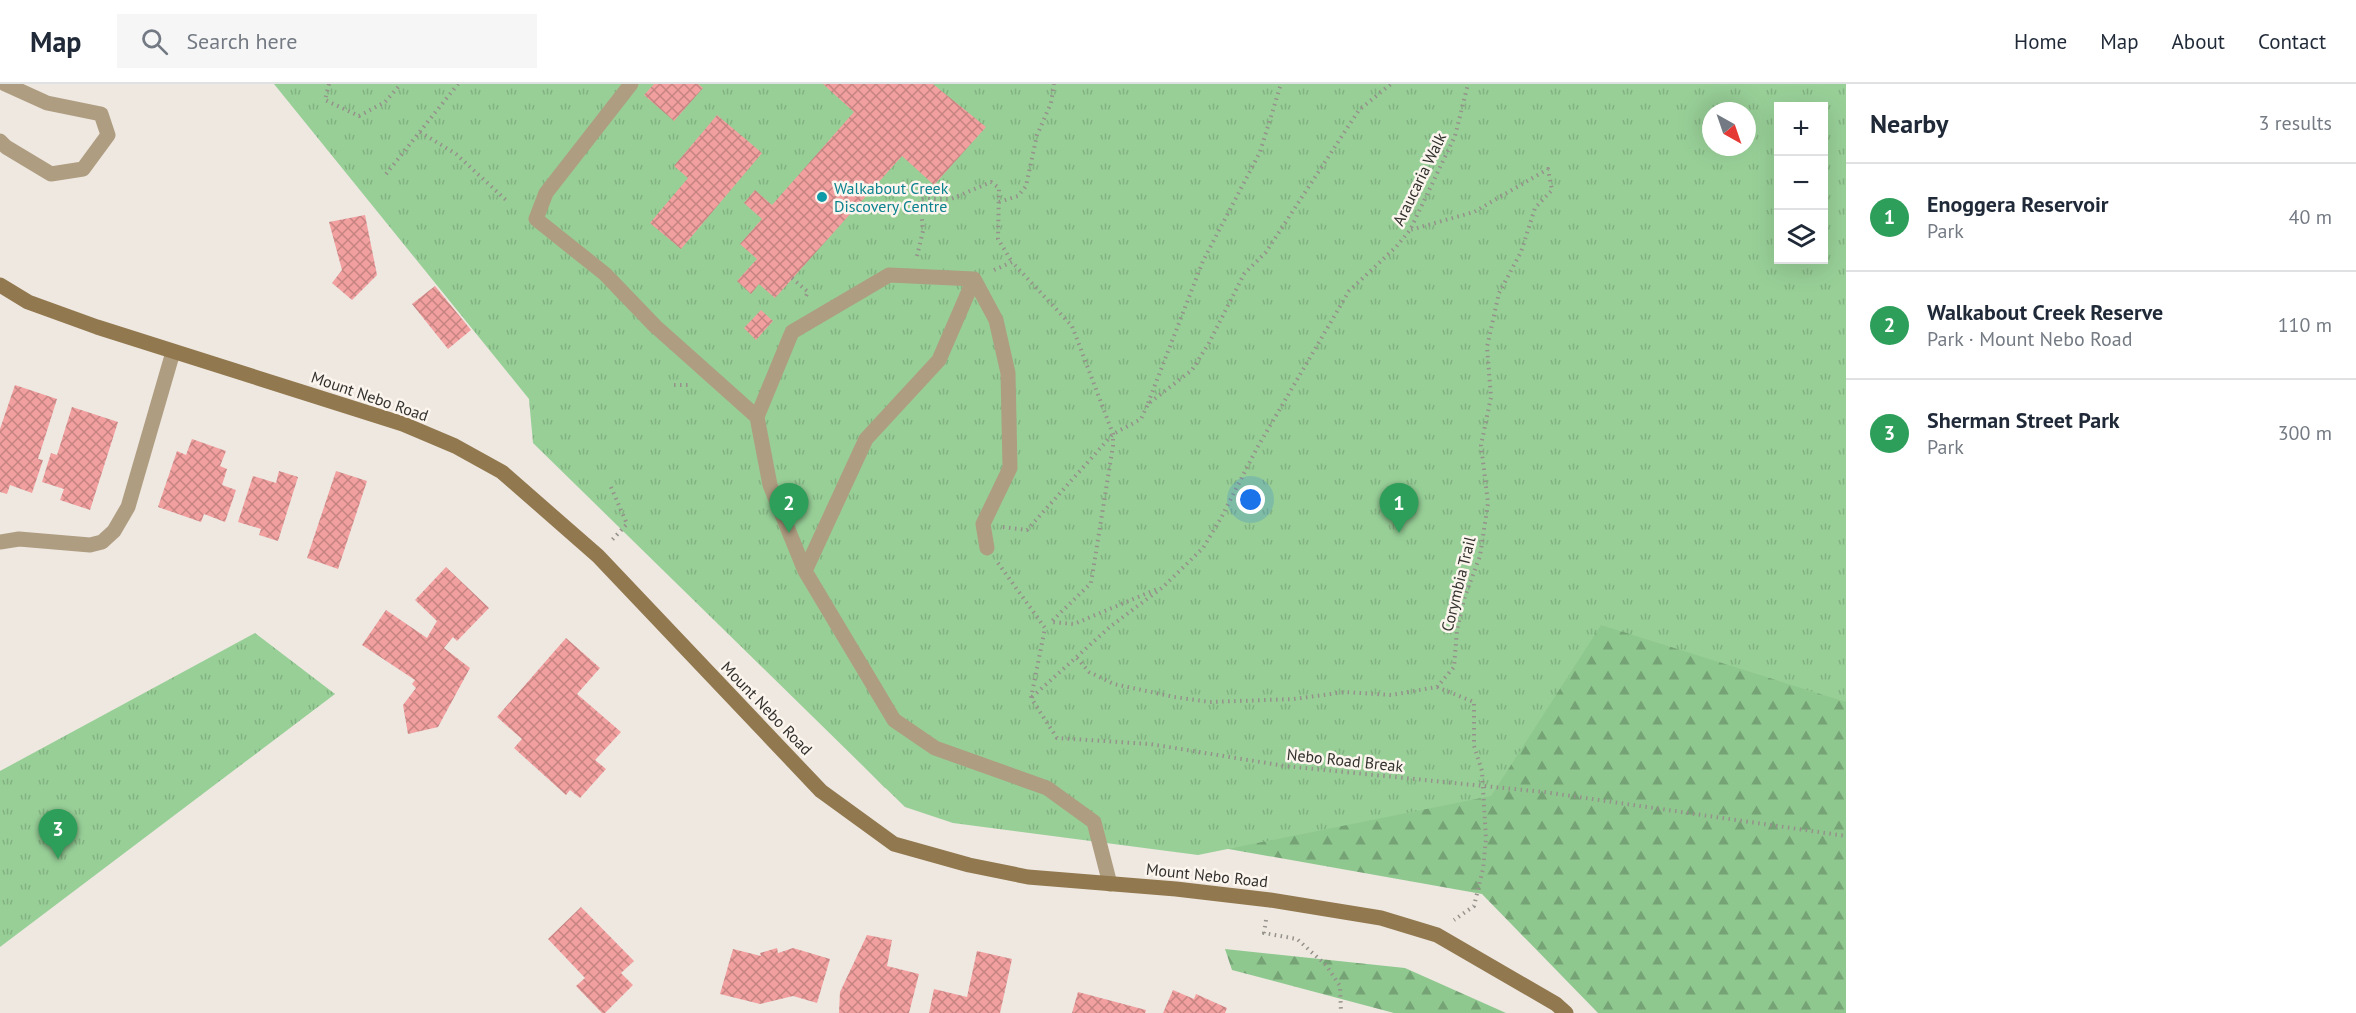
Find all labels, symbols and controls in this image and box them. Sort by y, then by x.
search box [117,14,537,68]
text: Map [30,23,81,60]
icon: search [138,25,171,58]
text: Search here [186,27,297,55]
text: Home [2014,28,2067,55]
text: Map [2100,28,2139,55]
text: About [2172,28,2225,55]
text: Contact [2258,28,2326,55]
north arrow [1702,102,1756,156]
map controls [1774,102,1828,264]
button: + [1774,102,1828,156]
text: Nearby [1870,107,1948,140]
text: 3 results [2259,110,2332,136]
street label: Araucaria Walk [1388,129,1450,229]
button: − [1774,156,1828,210]
place label: Walkabout Creek Discovery Centre [834,178,949,216]
marker: Walkabout Creek Discovery Centre [815,190,829,204]
text: Enoggera Reservoir [1927,190,2109,218]
text: 1 [1884,204,1895,230]
text: 40 m [2289,204,2332,230]
button: layers [1774,210,1828,264]
text: Park [1927,218,1964,244]
text: Walkabout Creek Reserve [1927,298,2163,326]
text: 2 [1884,312,1895,338]
text: 110 m [2278,312,2332,338]
text: Park · Mount Nebo Road [1927,326,2132,352]
street label: Mount Nebo Road [309,367,431,425]
text: Sherman Street Park [1927,406,2120,434]
text: 3 [1884,420,1895,446]
text: 300 m [2278,420,2332,446]
text: Park [1927,434,1964,460]
pin: 2 [770,484,808,533]
pin: 1 [1380,484,1418,533]
your location [1236,485,1265,514]
street label: Corymbia Trail [1437,534,1480,634]
street label: Mount Nebo Road [717,657,817,759]
street label: Nebo Road Break [1286,744,1405,776]
pin: 3 [38,810,78,859]
street label: Mount Nebo Road [1145,859,1269,891]

